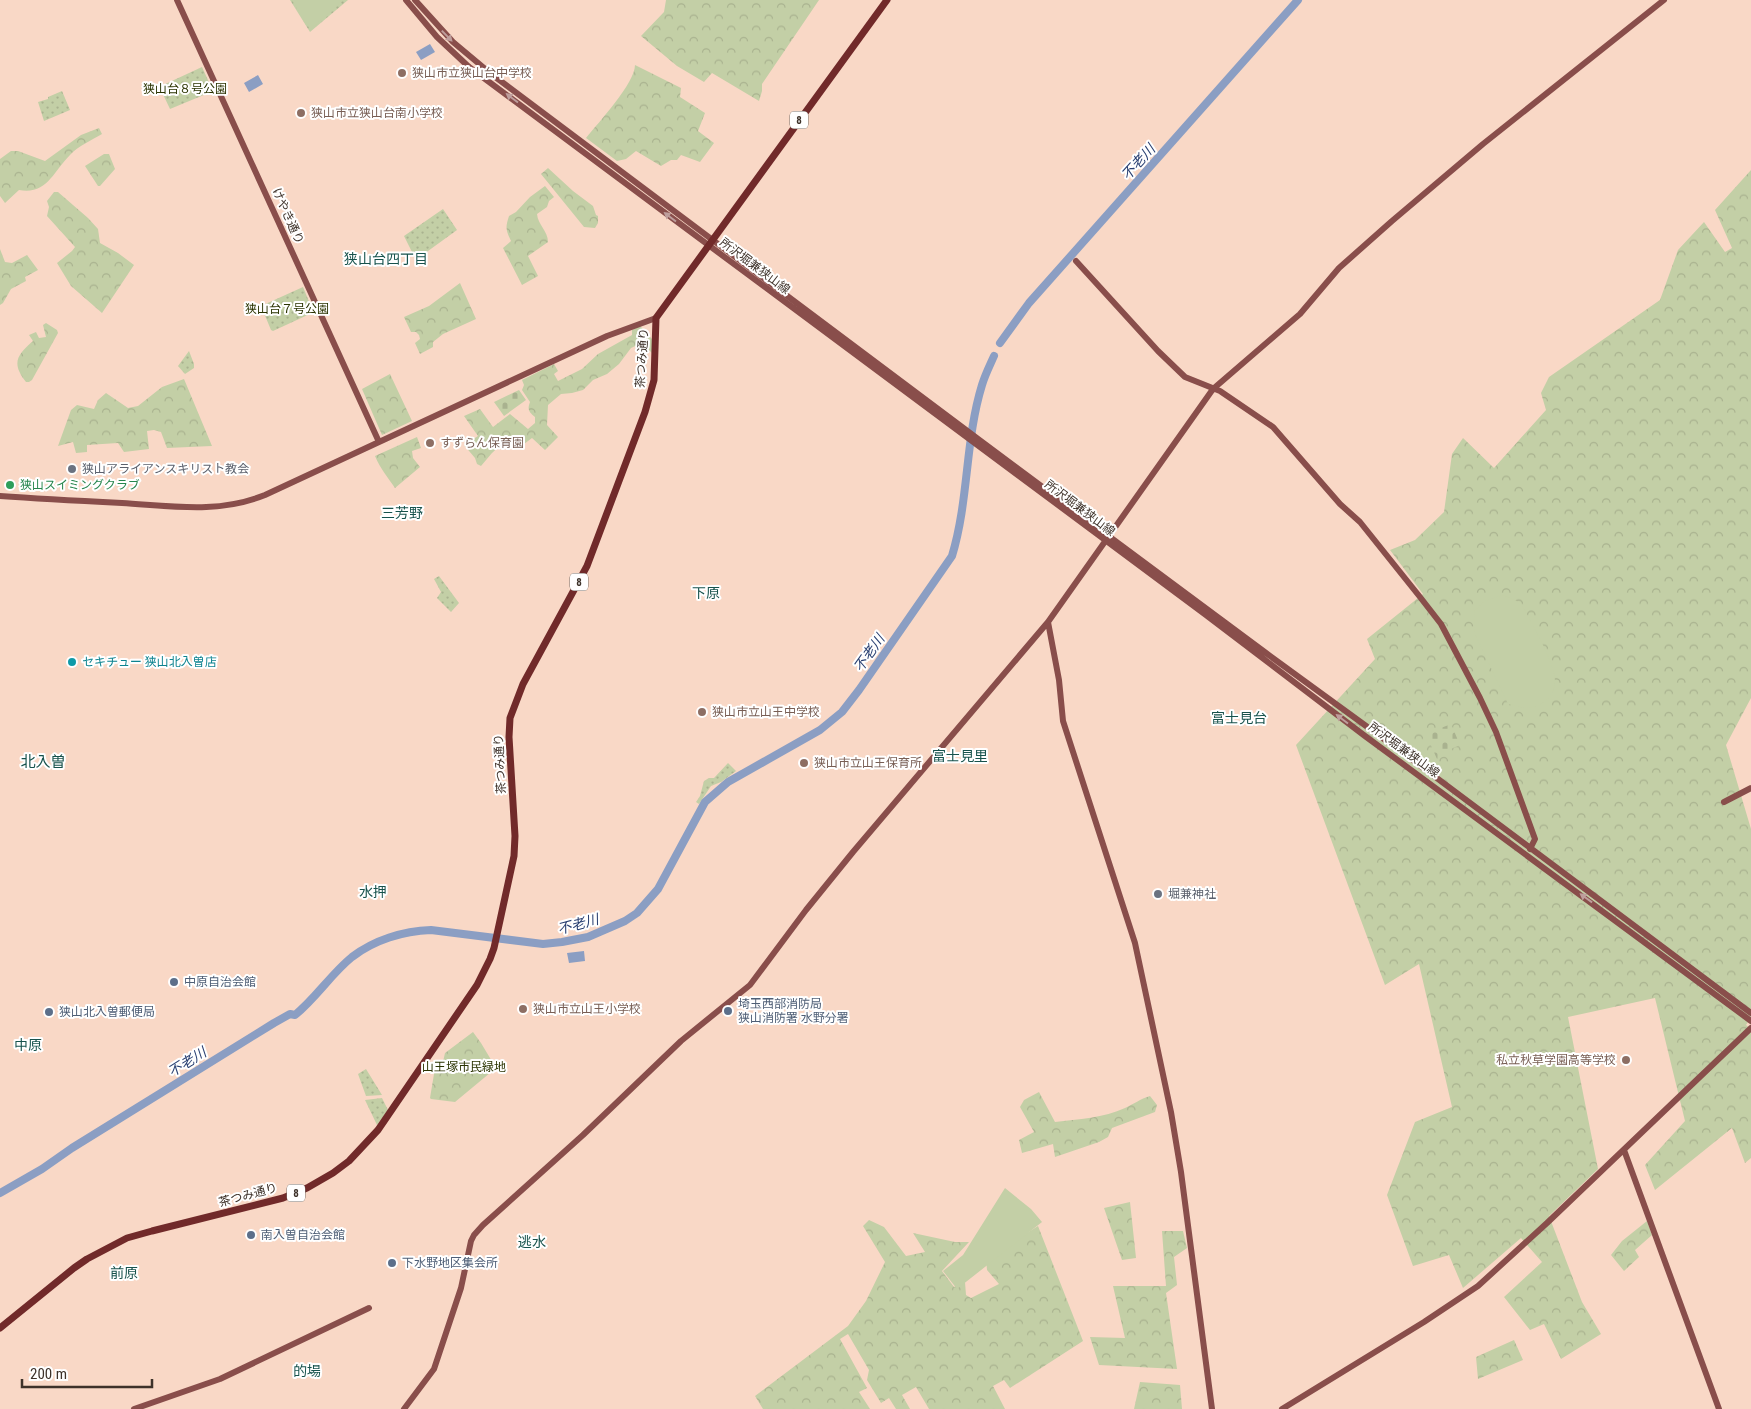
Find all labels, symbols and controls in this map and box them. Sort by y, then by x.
one-way arrow [441,30,453,42]
place label: 狭山市立狭山台中学校 [412,66,532,80]
marker: 狭山市立狭山台中学校 [396,67,408,79]
park label: 狭山台８号公園 [143,82,227,96]
one-way arrow [505,93,519,103]
place label: 狭山市立狭山台南小学校 [311,106,443,120]
marker: 狭山市立狭山台南小学校 [295,107,307,119]
road number: 8 [790,112,808,128]
water label: 不老川 [1118,140,1159,183]
street label: けやき通り [269,186,307,246]
one-way arrow [664,211,677,222]
street label: 所沢堀兼狭山線 [717,235,793,297]
district label: 狭山台四丁目 [344,251,428,267]
park label: 狭山台７号公園 [245,302,329,316]
street label: 茶つみ通り [633,328,651,388]
place label: すずらん保育園 [440,436,524,450]
marker: すずらん保育園 [424,437,436,449]
place label: 狭山アライアンスキリスト教会 [82,462,249,476]
marker: 狭山アライアンスキリスト教会 [66,463,78,475]
street label: 所沢堀兼狭山線 [1042,477,1118,539]
place label: 狭山スイミングクラブ [20,478,140,492]
marker: 狭山スイミングクラブ [4,479,16,491]
district label: 三芳野 [381,505,423,521]
road number: 8 [570,574,588,590]
district label: 下原 [692,585,720,601]
water label: 不老川 [850,630,889,675]
place label: セキチュー 狭山北入曽店 [82,655,217,669]
marker: セキチュー 狭山北入曽店 [66,656,78,668]
place label: 狭山市立山王中学校 [712,705,820,719]
marker: 狭山市立山王中学校 [696,706,708,718]
district label: 富士見台 [1211,710,1267,726]
one-way arrow [1336,713,1349,724]
street label: 所沢堀兼狭山線 [1366,720,1442,780]
street label: 茶つみ通り [491,734,509,794]
district label: 富士見里 [932,748,988,764]
district label: 北入曽 [20,753,66,771]
place label: 狭山市立山王保育所 [814,756,922,770]
marker: 狭山市立山王保育所 [798,757,810,769]
district label: 水押 [359,884,387,900]
place label: 堀兼神社 [1168,887,1216,901]
marker: 堀兼神社 [1152,888,1164,900]
one-way arrow [1579,893,1593,903]
water label: 不老川 [556,910,602,937]
place label: 中原自治会館 [184,975,256,989]
marker: 中原自治会館 [168,976,180,988]
place label: 埼玉西部消防局 狭山消防署 水野分署 [738,997,849,1025]
place label: 狭山市立山王小学校 [533,1002,641,1016]
marker: 狭山市立山王小学校 [517,1003,529,1015]
place label: 狭山北入曽郵便局 [59,1005,155,1019]
marker: 埼玉西部消防局 狭山消防署 水野分署 [722,1005,734,1017]
marker: 狭山北入曽郵便局 [43,1006,55,1018]
district label: 中原 [14,1037,42,1053]
water label: 不老川 [165,1043,211,1080]
place label: 私立秋草学園高等学校 [1496,1053,1616,1067]
marker: 私立秋草学園高等学校 [1620,1054,1632,1066]
park label: 山王塚市民緑地 [422,1060,506,1074]
street label: 茶つみ通り [217,1180,279,1210]
road number: 8 [287,1184,305,1202]
place label: 南入曽自治会館 [261,1228,345,1242]
marker: 南入曽自治会館 [245,1229,257,1241]
district label: 逃水 [518,1234,546,1250]
place label: 下水野地区集会所 [402,1256,498,1270]
marker: 下水野地区集会所 [386,1257,398,1269]
district label: 前原 [110,1265,138,1281]
scale bar [22,1356,152,1388]
district label: 的場 [293,1363,321,1379]
text: 200 m [30,1365,67,1383]

